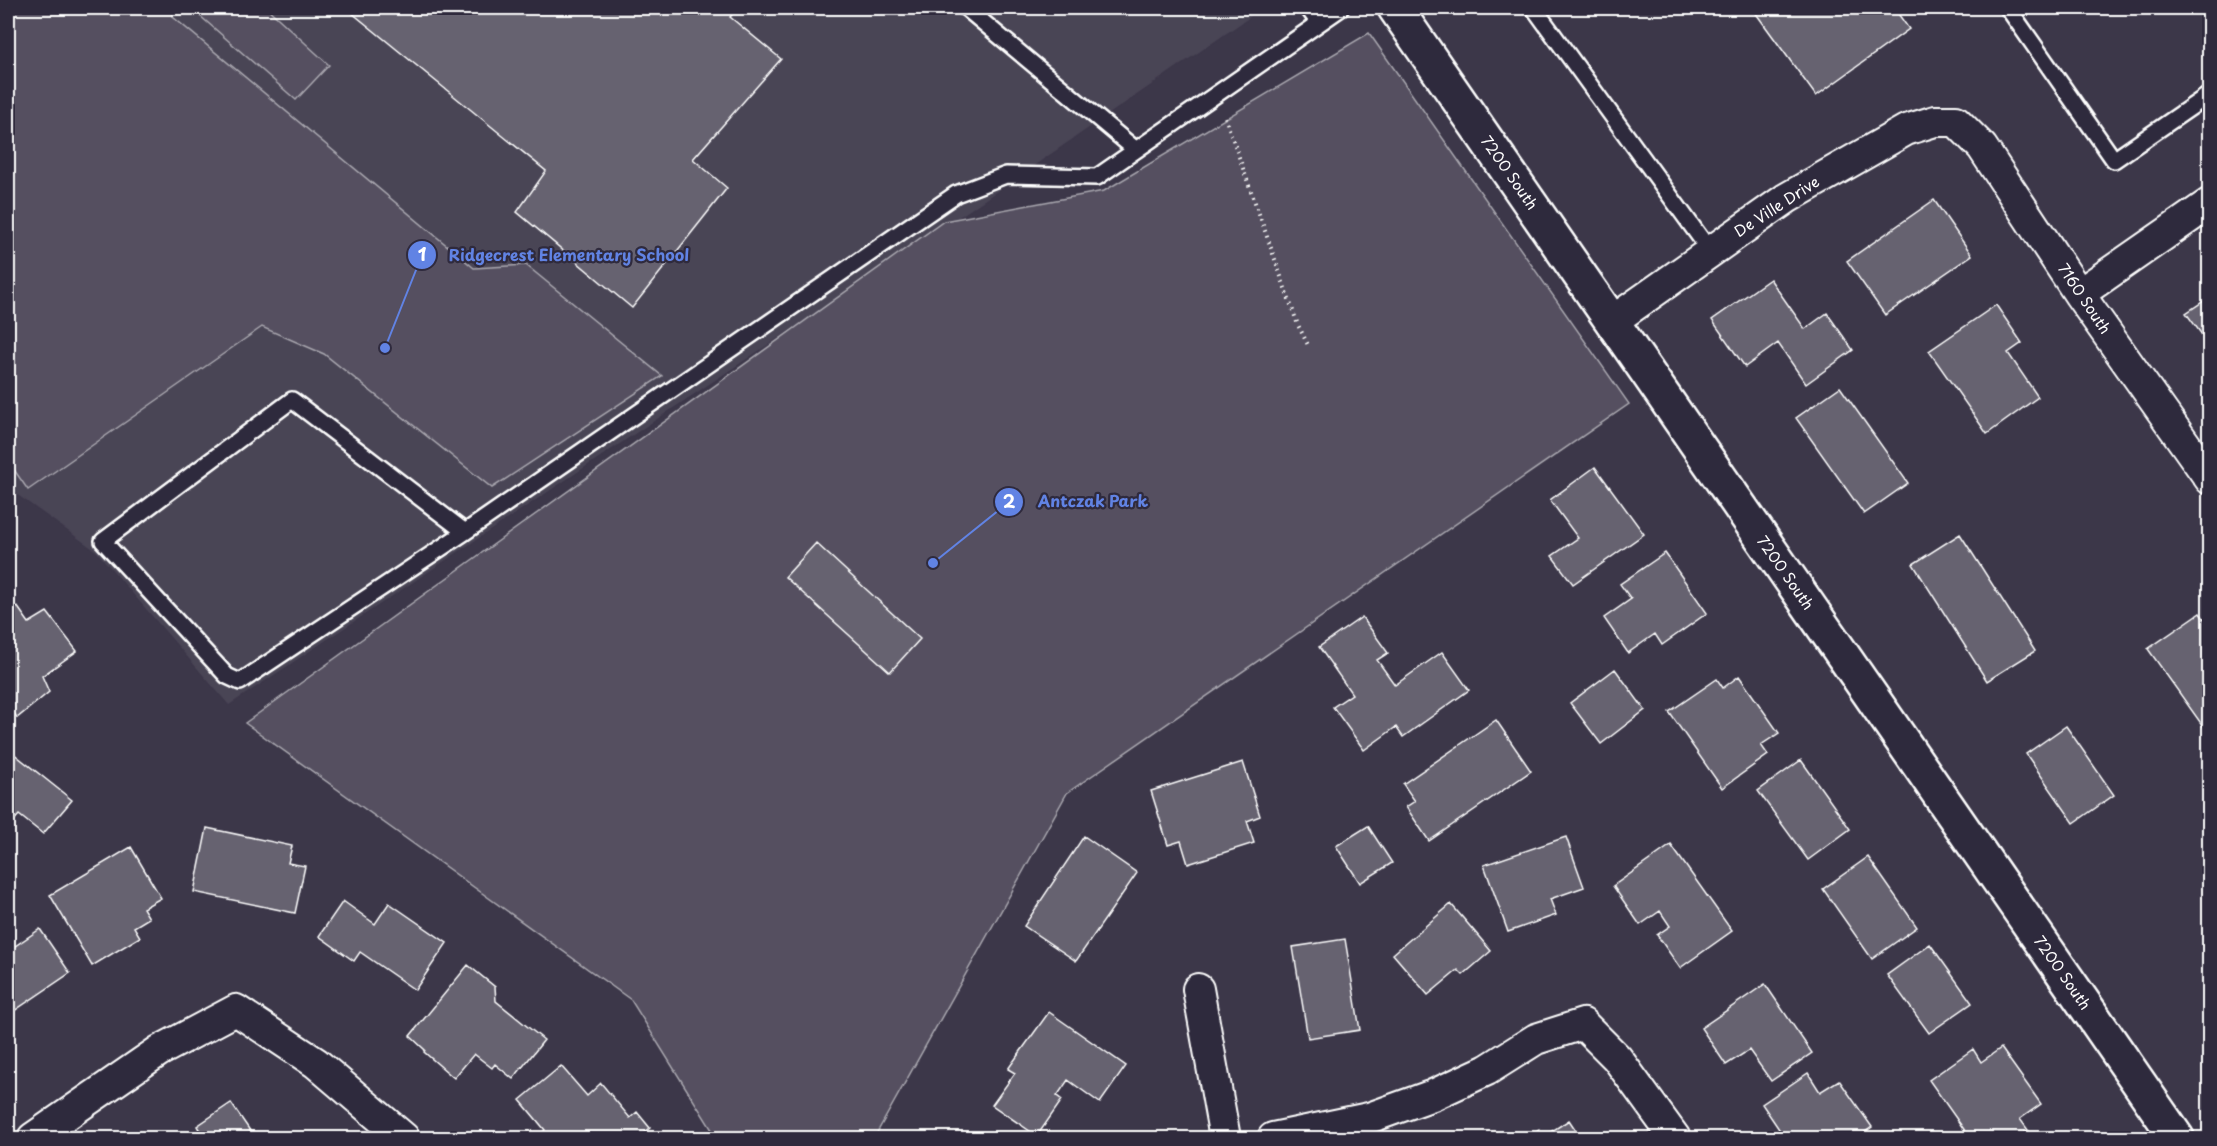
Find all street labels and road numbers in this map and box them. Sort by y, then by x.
street label: 7200 South [1476,130,1544,214]
street label: De Ville Drive [1729,170,1823,242]
street label: 7160 South [2053,258,2117,338]
street label: 7200 South [1752,530,1820,614]
street label: 7200 South [2029,930,2097,1014]

